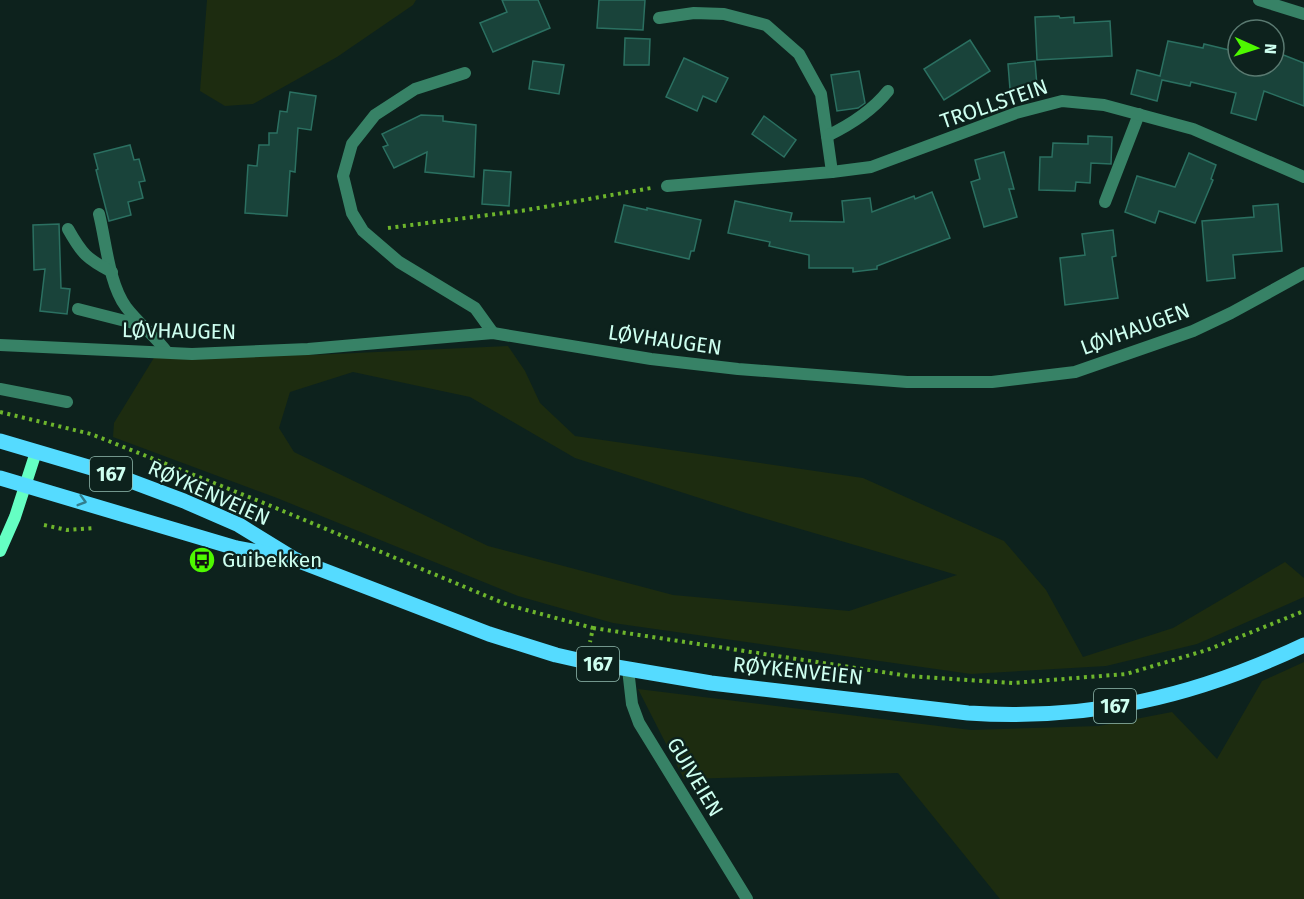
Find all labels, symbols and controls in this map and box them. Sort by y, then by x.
north arrow [1226,18,1286,78]
text: N [1261,43,1280,55]
street label: TROLLSTEIN [937,73,1051,135]
street label: LØVHAUGEN [1077,297,1193,361]
street label: LØVHAUGEN [122,317,236,345]
street label: LØVHAUGEN [607,319,723,361]
street label: RØYKENVEIEN [144,455,274,531]
road number: 167 [90,457,132,491]
one-way arrow [76,494,87,506]
bus stop icon: Guibekken [187,545,217,575]
place label: Guibekken [222,547,322,573]
road number: 167 [577,647,619,681]
street label: RØYKENVEIEN [732,651,864,691]
road number: 167 [1094,689,1136,723]
street label: GUIVEIEN [661,733,729,821]

